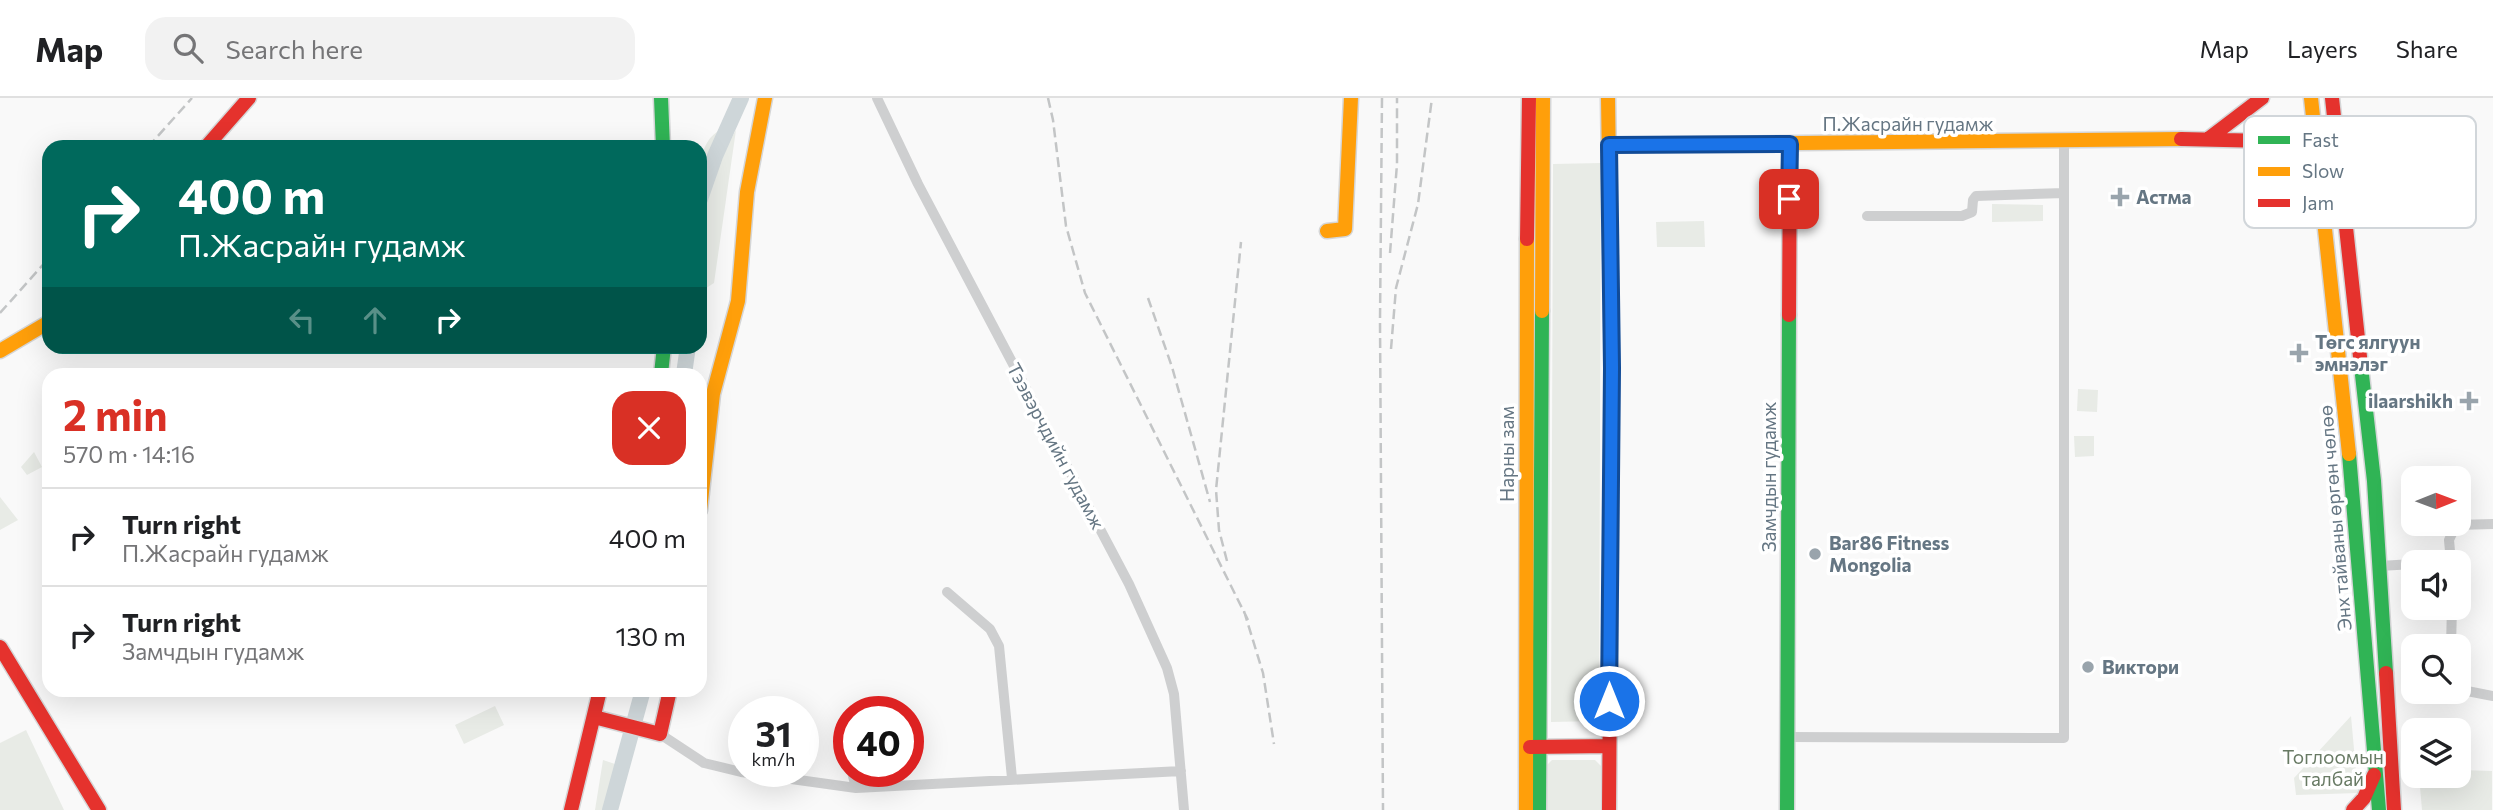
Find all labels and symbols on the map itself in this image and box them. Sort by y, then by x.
street label: П.Жасрайн гудамж [1823,112,1993,135]
legend [2244,116,2476,228]
text: Fast [2302,128,2339,151]
text: Slow [2302,159,2344,182]
pin [1759,169,1819,229]
place label: Астма [2136,185,2191,208]
marker: Астма [2110,187,2130,207]
text: Jam [2302,191,2334,214]
place label: Төгс ялгуун эмнэлэг [2315,330,2420,375]
marker: Төгс ялгуун эмнэлэг [2289,343,2309,363]
street label: Тээвэрчдийн гудамж [1003,359,1110,533]
place label: ilaarshikh [2368,389,2453,412]
marker: ilaarshikh [2459,391,2479,411]
street label: Замчдын гудамж [1757,402,1780,552]
street label: Энх тайваны өргөн чөлөө [2313,404,2356,632]
street label: Нарны зам [1495,406,1518,502]
north arrow [2401,466,2471,536]
place label: Bar86 Fitness Mongolia [1829,531,1950,576]
marker: Bar86 Fitness Mongolia [1807,546,1823,562]
place label: Виктори [2102,655,2179,678]
marker: Виктори [2080,659,2096,675]
position arrow [1572,664,1646,738]
speed limit sign: 40 [833,696,924,787]
park label: Тоглоомын талбай [2282,745,2384,790]

